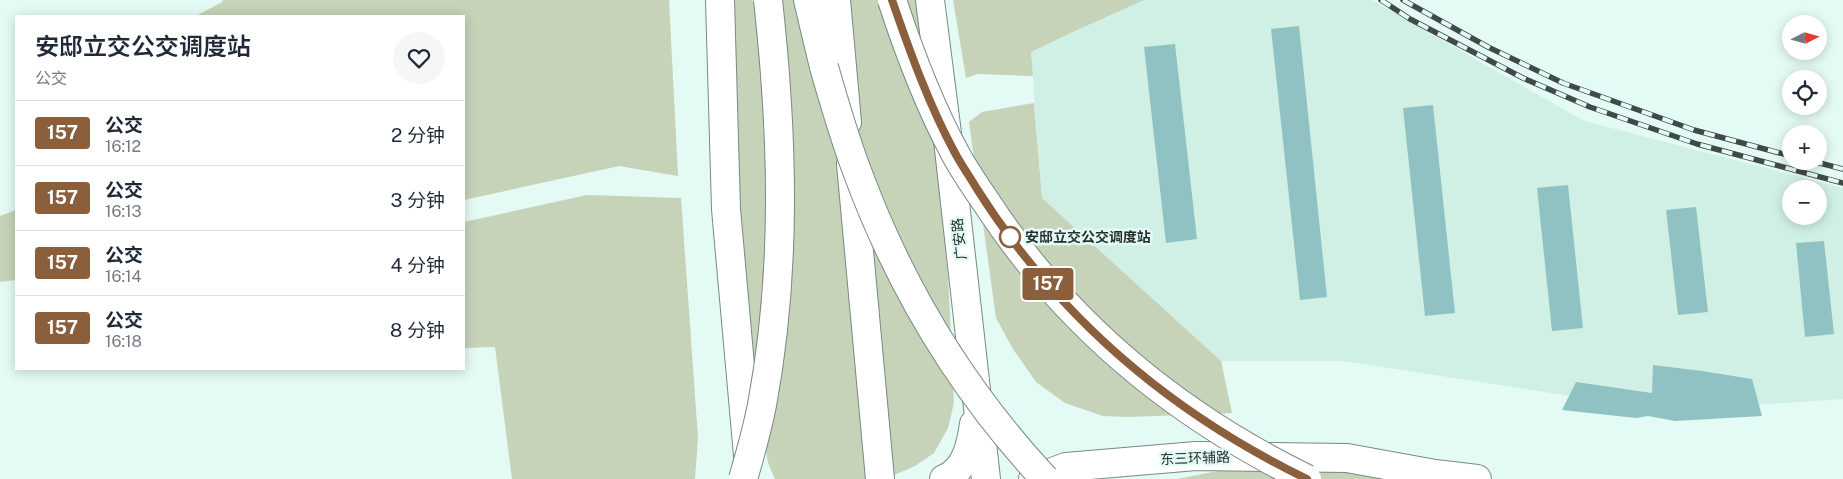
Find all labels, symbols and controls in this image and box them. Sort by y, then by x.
north arrow [1782,15,1828,60]
map controls [1782,15,1827,225]
text: 安邸立交公交调度站 [35,32,251,60]
button: heart [393,32,445,84]
text: 公交 [35,69,67,88]
button: locate [1782,70,1827,115]
text: 公交 [105,114,143,136]
text: 157 [47,122,78,143]
text: 2 分钟 [391,124,445,146]
button: + [1782,125,1827,170]
text: 16:12 [105,137,141,156]
text: 公交 [105,179,143,201]
button: − [1782,180,1827,225]
text: 157 [47,187,78,208]
text: 3 分钟 [390,189,445,211]
text: 16:13 [105,202,142,221]
street label: 广安路 [949,217,969,261]
marker: 安邸立交公交调度站 [999,226,1021,248]
place label: 安邸立交公交调度站 [1025,229,1151,245]
text: 公交 [105,244,143,266]
text: 157 [47,252,78,273]
text: 4 分钟 [390,254,445,276]
text: 16:14 [105,267,142,286]
line badge: 157 [1019,268,1077,300]
text: 157 [1032,273,1064,294]
text: 公交 [105,309,143,331]
text: 157 [47,317,78,338]
text: 8 分钟 [390,319,445,341]
text: 16:18 [105,332,142,351]
street label: 东三环辅路 [1160,449,1230,467]

